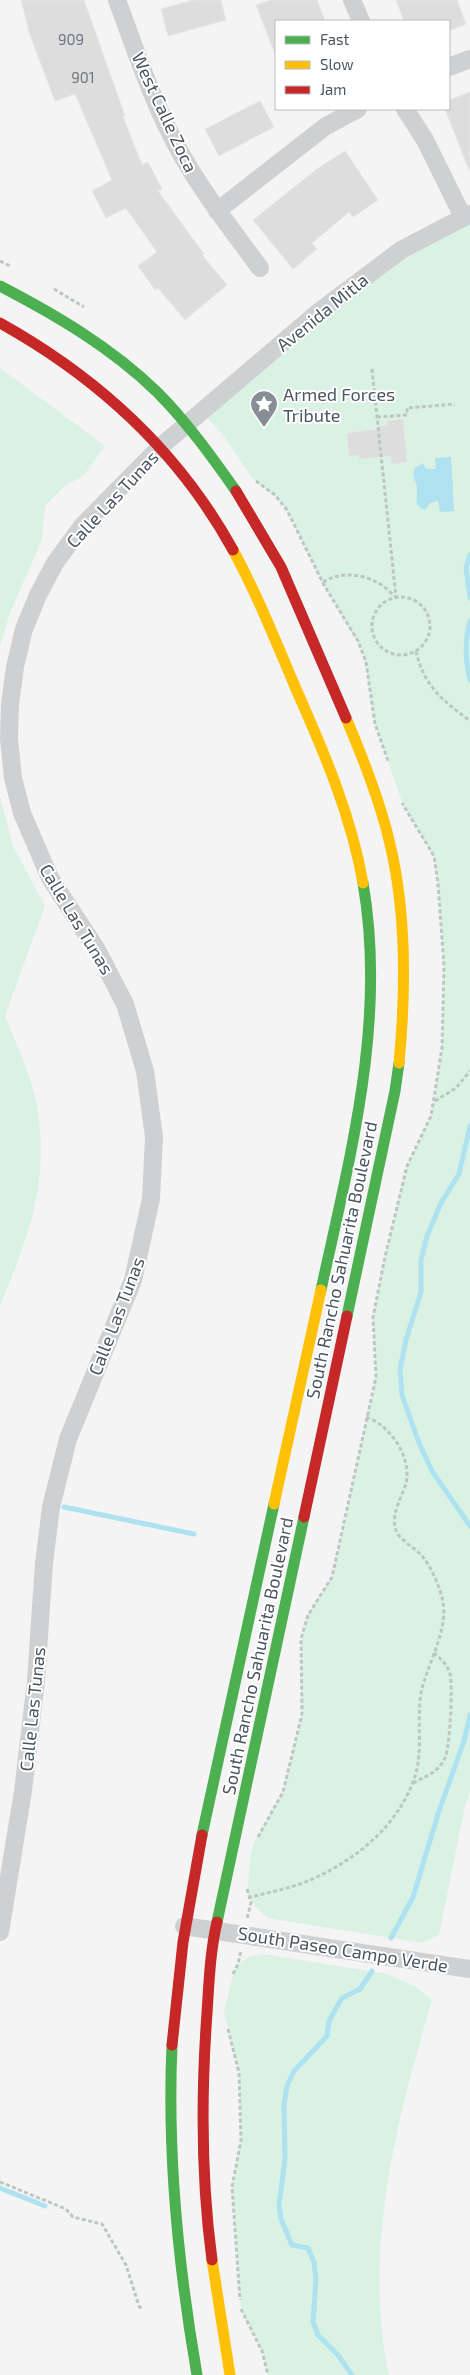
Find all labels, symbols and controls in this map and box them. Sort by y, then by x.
legend [275,20,450,110]
house number: 909 [58,30,84,48]
text: Fast [320,30,350,48]
street label: West Calle Zoca [128,48,202,176]
text: Slow [320,55,354,73]
house number: 901 [71,68,95,86]
text: Jam [320,80,346,98]
street label: Avenida Mitla [272,268,372,356]
place label: Armed Forces Tribute [283,383,395,426]
place icon: Armed Forces Tribute [249,389,279,428]
street label: Calle Las Tunas [61,446,163,552]
street label: Calle Las Tunas [35,860,119,978]
street label: South Rancho Sahuarita Boulevard [301,1119,381,1401]
street label: Calle Las Tunas [83,1254,149,1378]
street label: South Rancho Sahuarita Boulevard [217,1515,297,1797]
street label: Calle Las Tunas [15,1646,49,1772]
street label: South Paseo Campo Verde [236,1922,450,1976]

